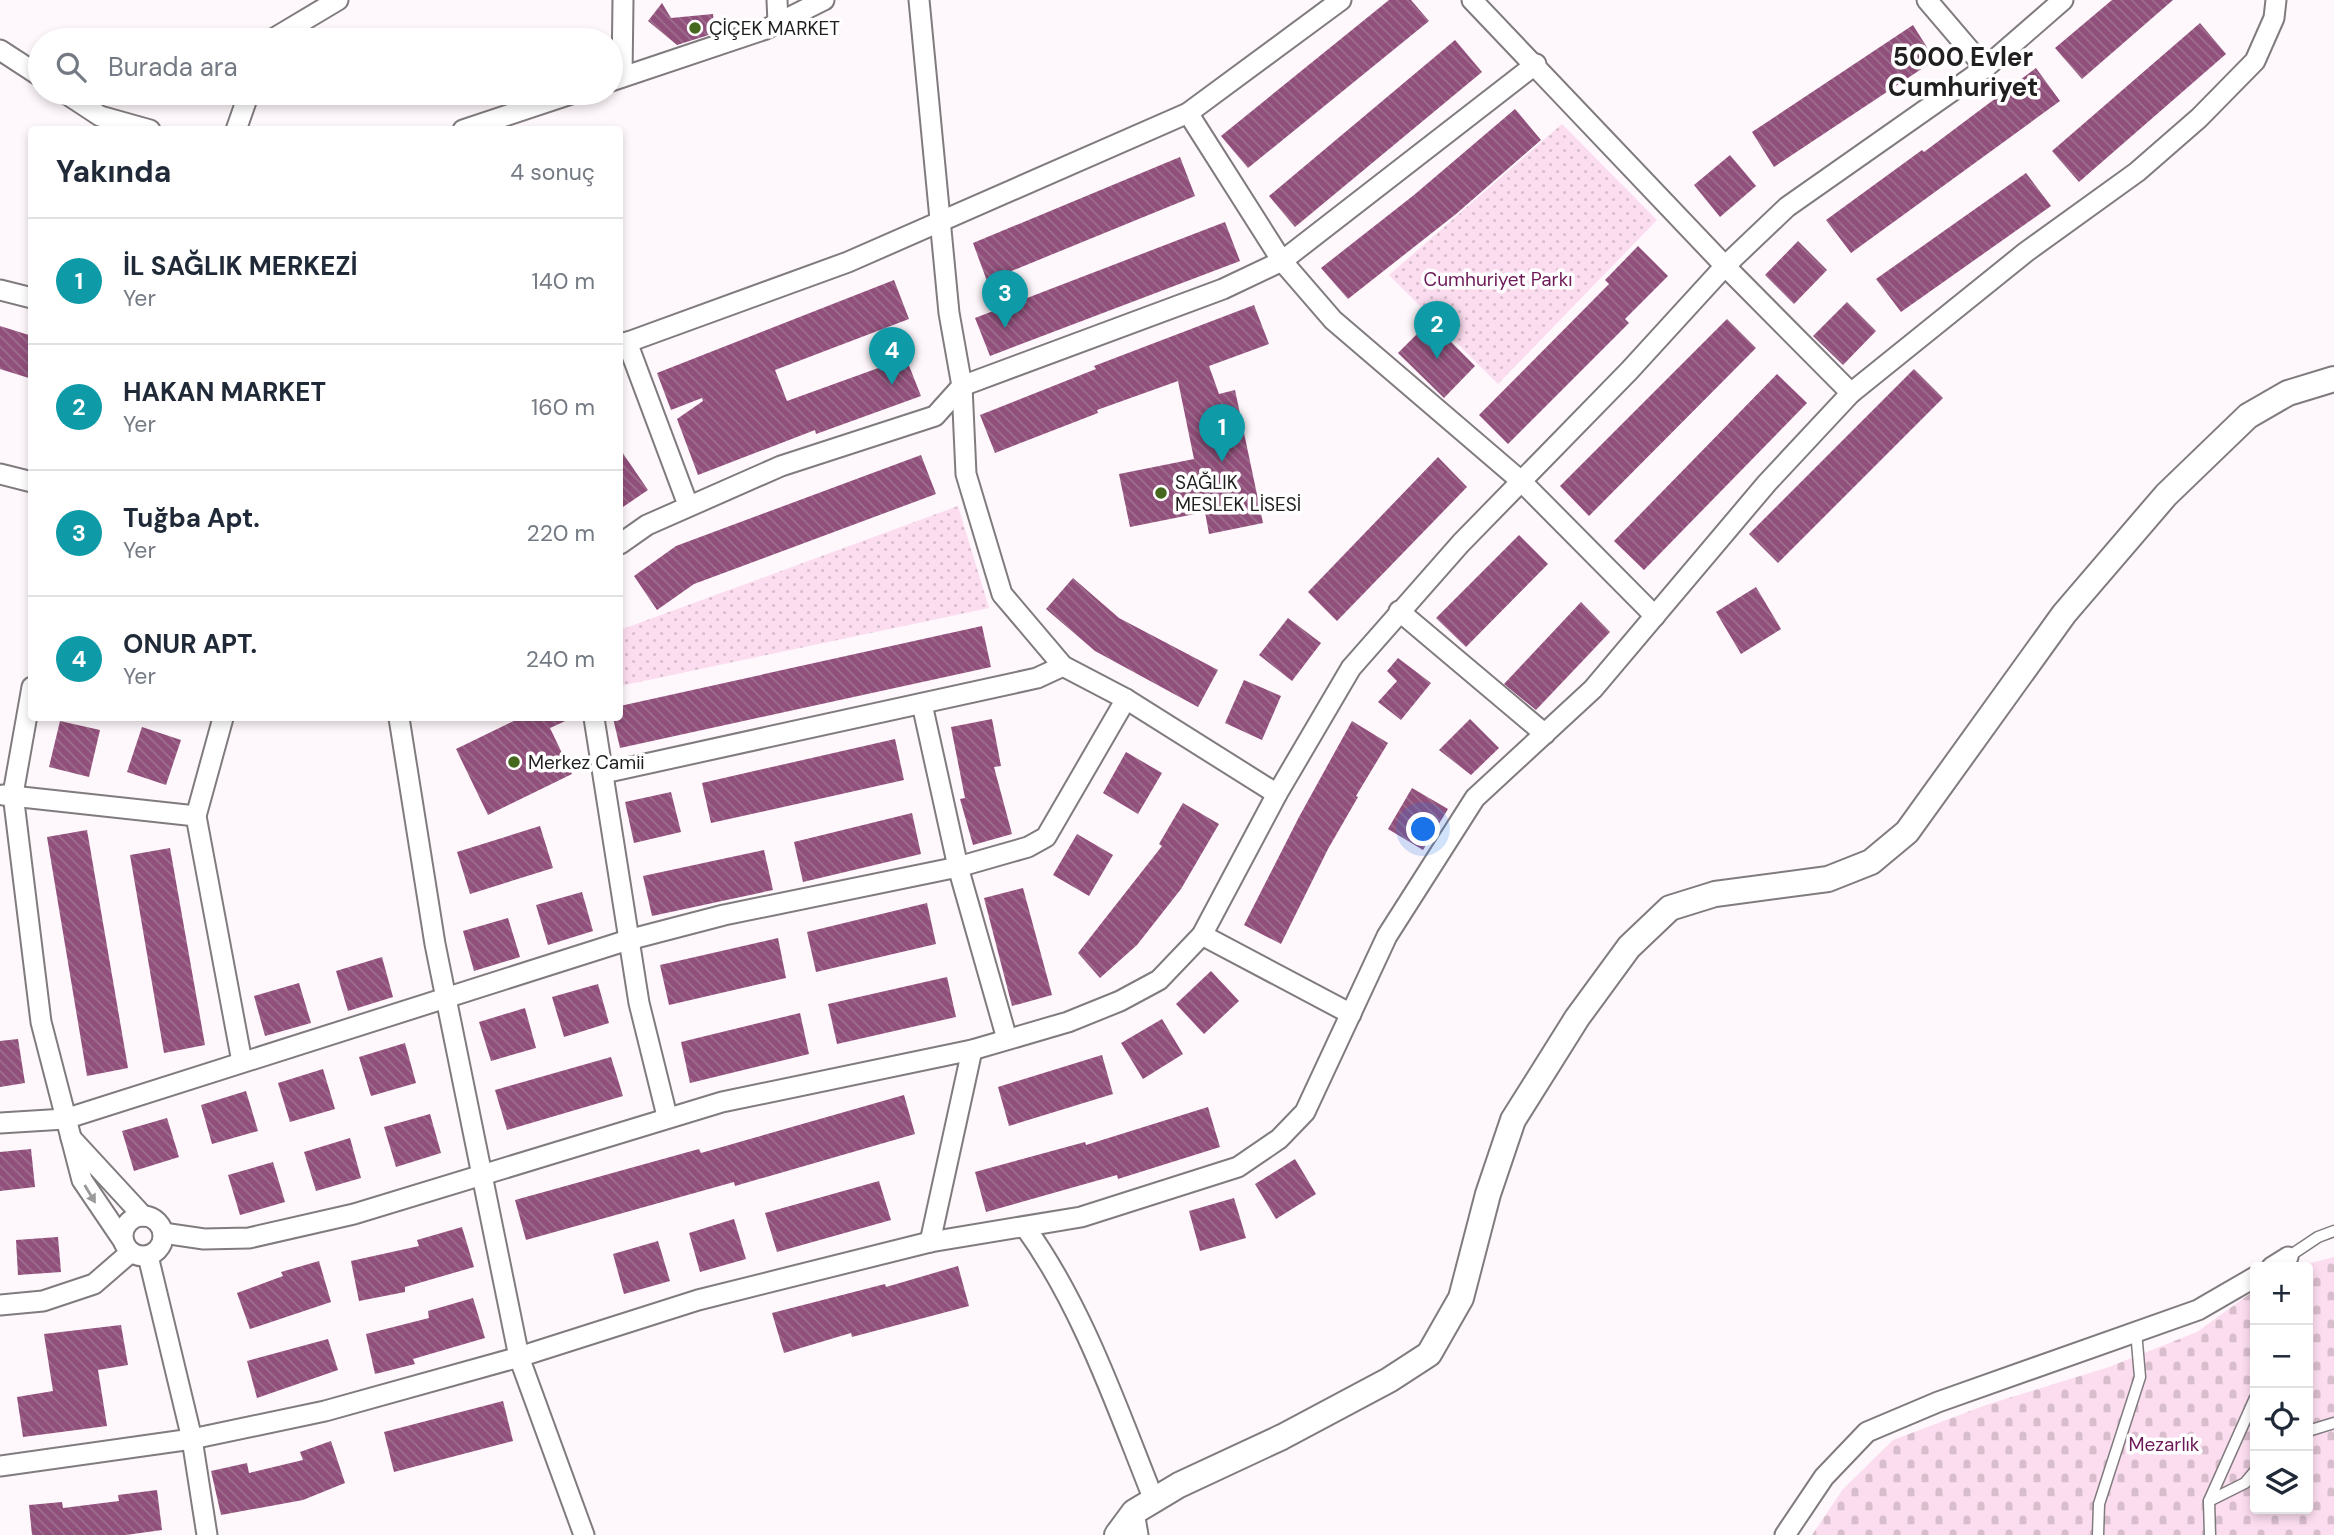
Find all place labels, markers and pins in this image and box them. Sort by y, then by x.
place label: ÇİÇEK MARKET [709,16,840,41]
marker: ÇİÇEK MARKET [687,20,703,36]
pin: 3 [982,270,1028,328]
pin: 2 [1414,301,1460,359]
pin: 4 [869,327,915,385]
pin: 1 [1199,404,1245,462]
place label: SAĞLIK MESLEK LİSESİ [1175,470,1301,517]
marker: SAĞLIK MESLEK LİSESİ [1153,485,1169,501]
place label: Merkez Camii [528,750,645,775]
marker: Merkez Camii [506,754,522,770]

